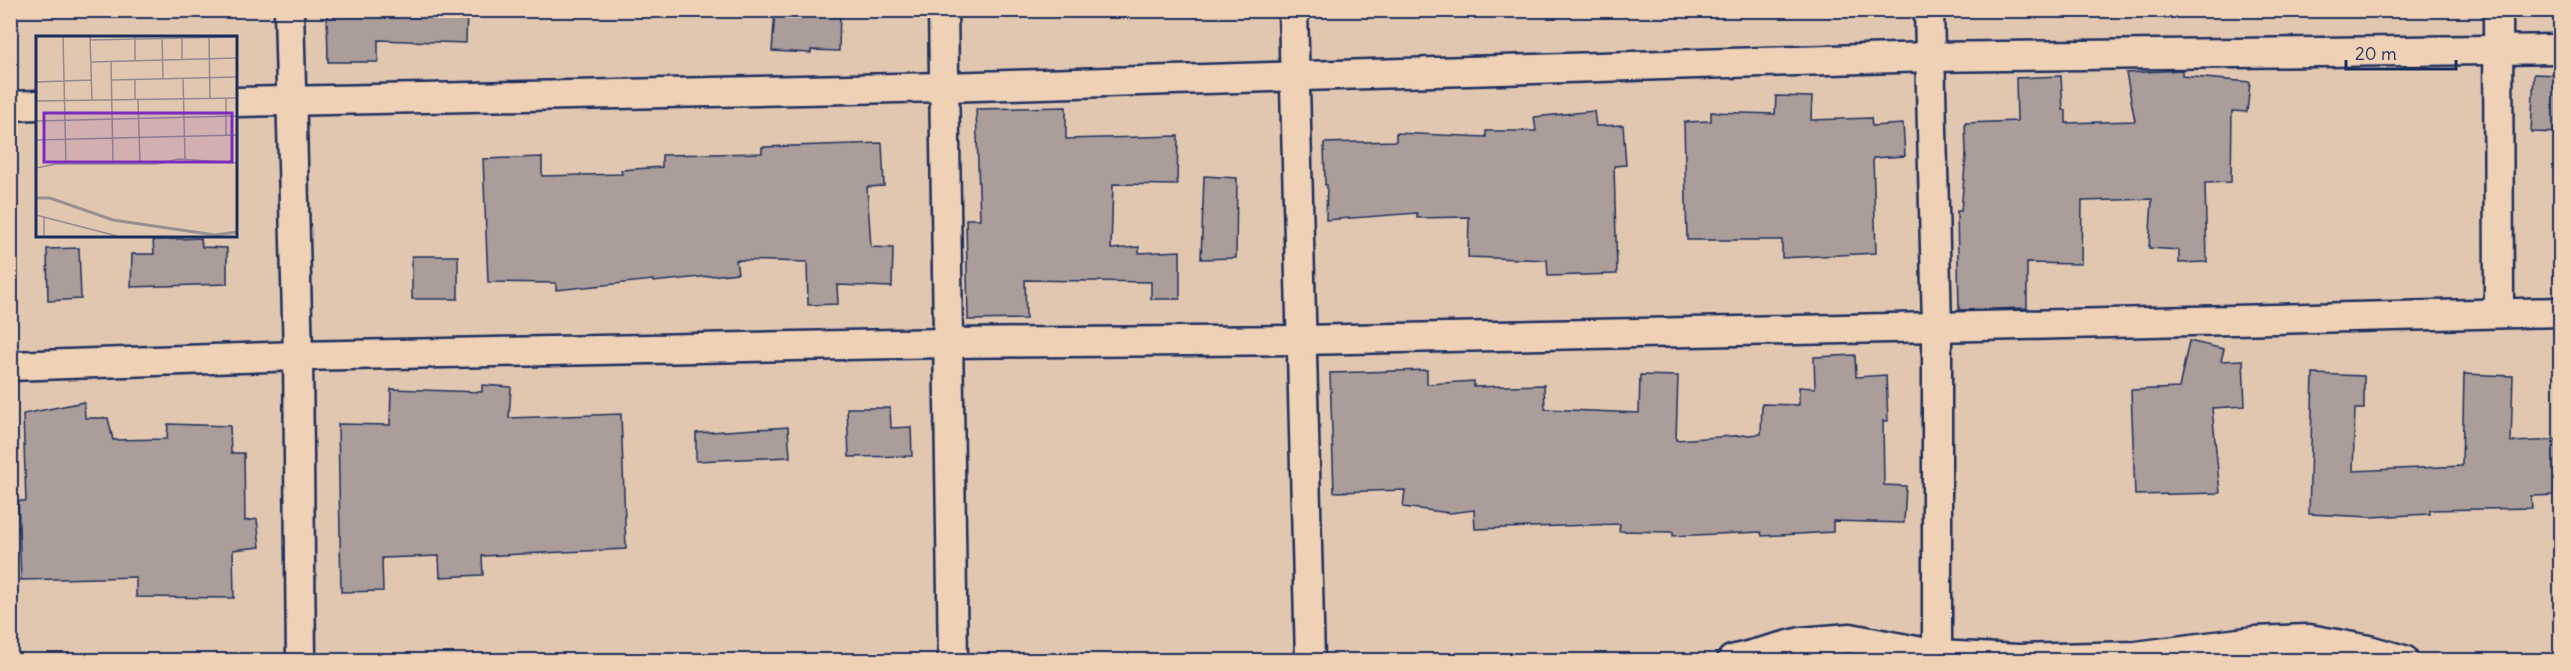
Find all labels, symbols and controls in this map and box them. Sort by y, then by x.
scale bar [2346,33,2456,71]
inset map [36,36,237,237]
text: 20 m [2355,42,2397,65]

